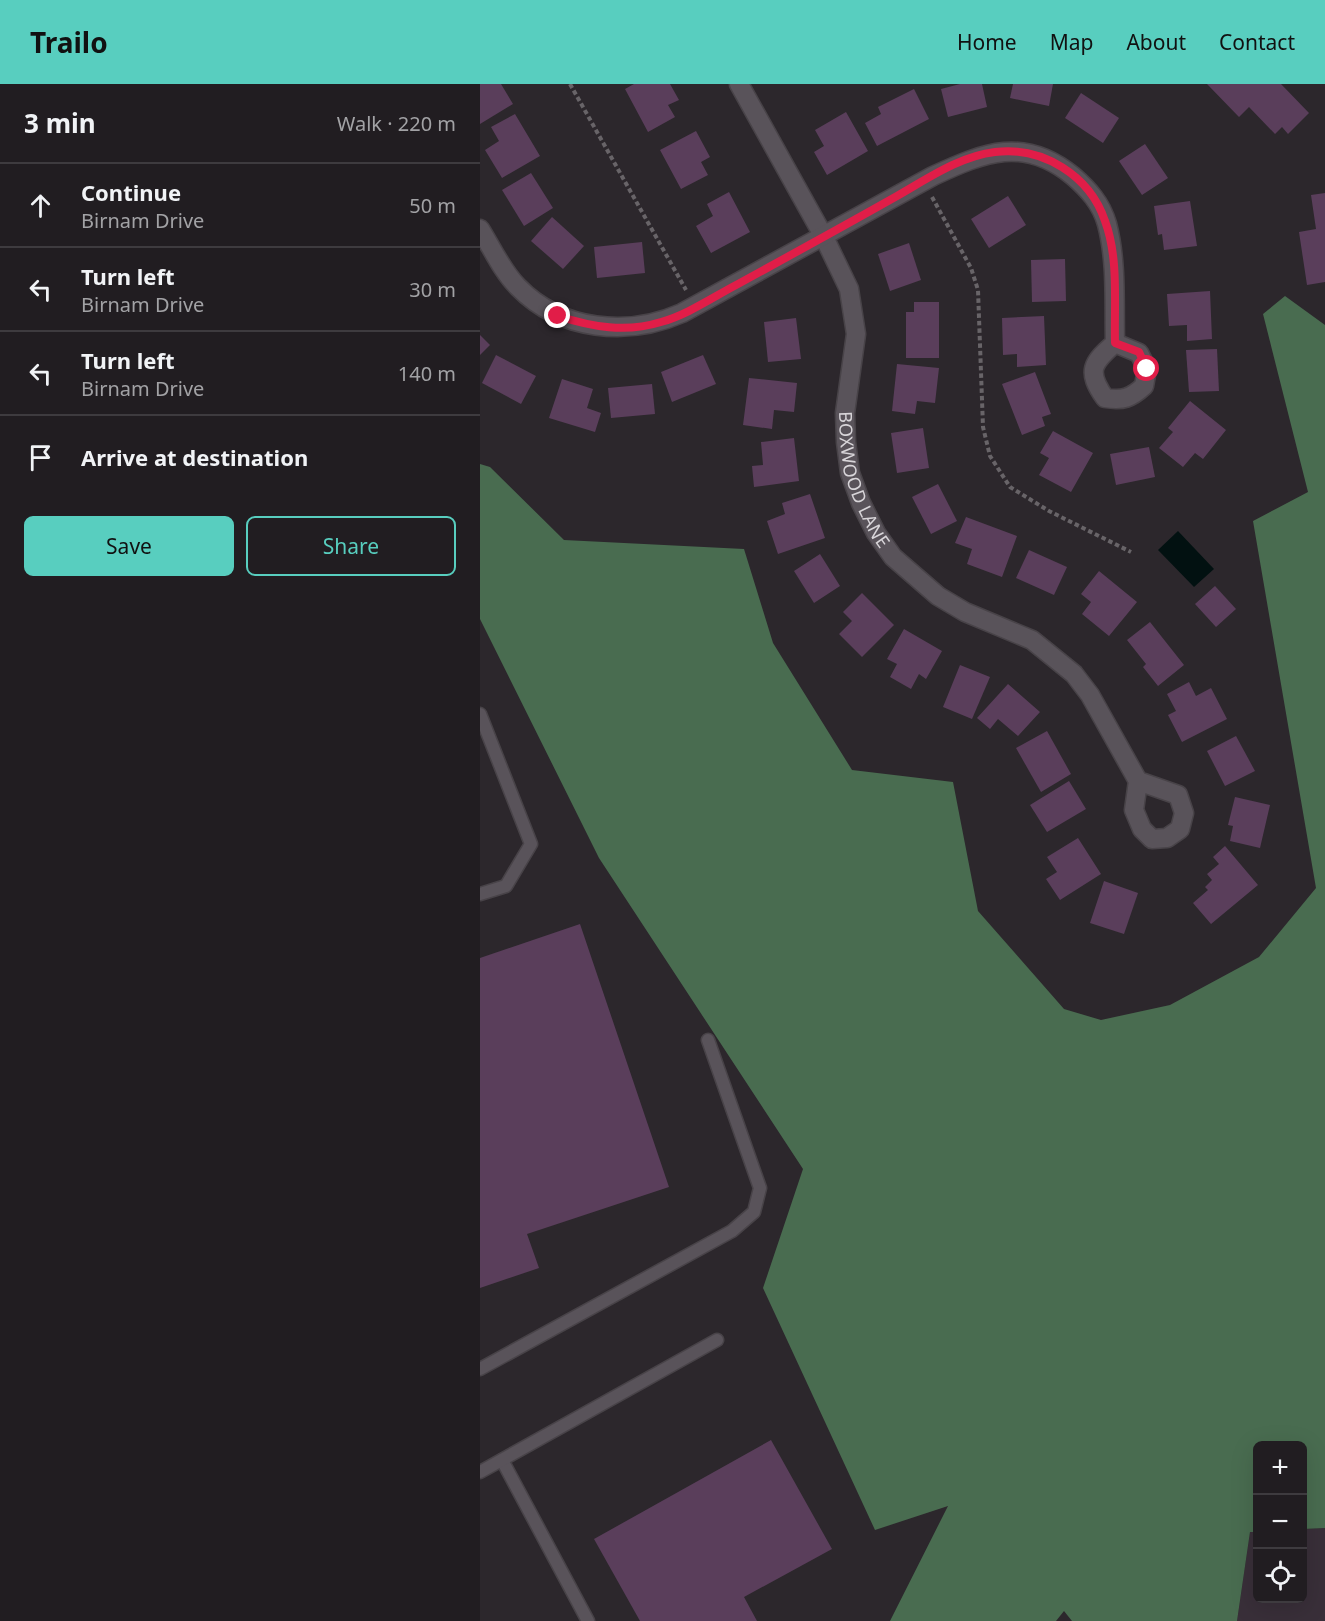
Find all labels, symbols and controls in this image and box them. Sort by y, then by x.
text: Trailo [30,23,108,61]
text: Home [957,28,1017,56]
text: Map [1050,28,1093,56]
text: About [1126,28,1186,56]
text: Contact [1219,28,1295,56]
text: 3 min [24,105,96,141]
text: Walk · 220 m [337,110,456,137]
text: Continue [81,177,181,207]
icon: ahead [24,189,57,222]
text: 50 m [409,192,456,219]
text: Birnam Drive [81,207,204,234]
text: Turn left [81,261,175,291]
icon: left [24,273,57,306]
text: 30 m [409,276,456,303]
text: Birnam Drive [81,291,204,318]
route end [544,302,570,328]
text: Turn left [81,345,175,375]
route start [1133,355,1159,381]
icon: left [24,357,57,390]
text: 140 m [398,360,456,387]
text: Birnam Drive [81,375,204,402]
street label: BOXWOOD LANE [834,411,896,552]
icon: arrive [24,441,57,474]
text: Arrive at destination [81,442,308,472]
button: Save [24,516,234,576]
button: Share [246,516,456,576]
map controls [1253,1441,1307,1603]
button: + [1253,1441,1307,1495]
button: − [1253,1495,1307,1549]
button: locate [1253,1549,1307,1603]

